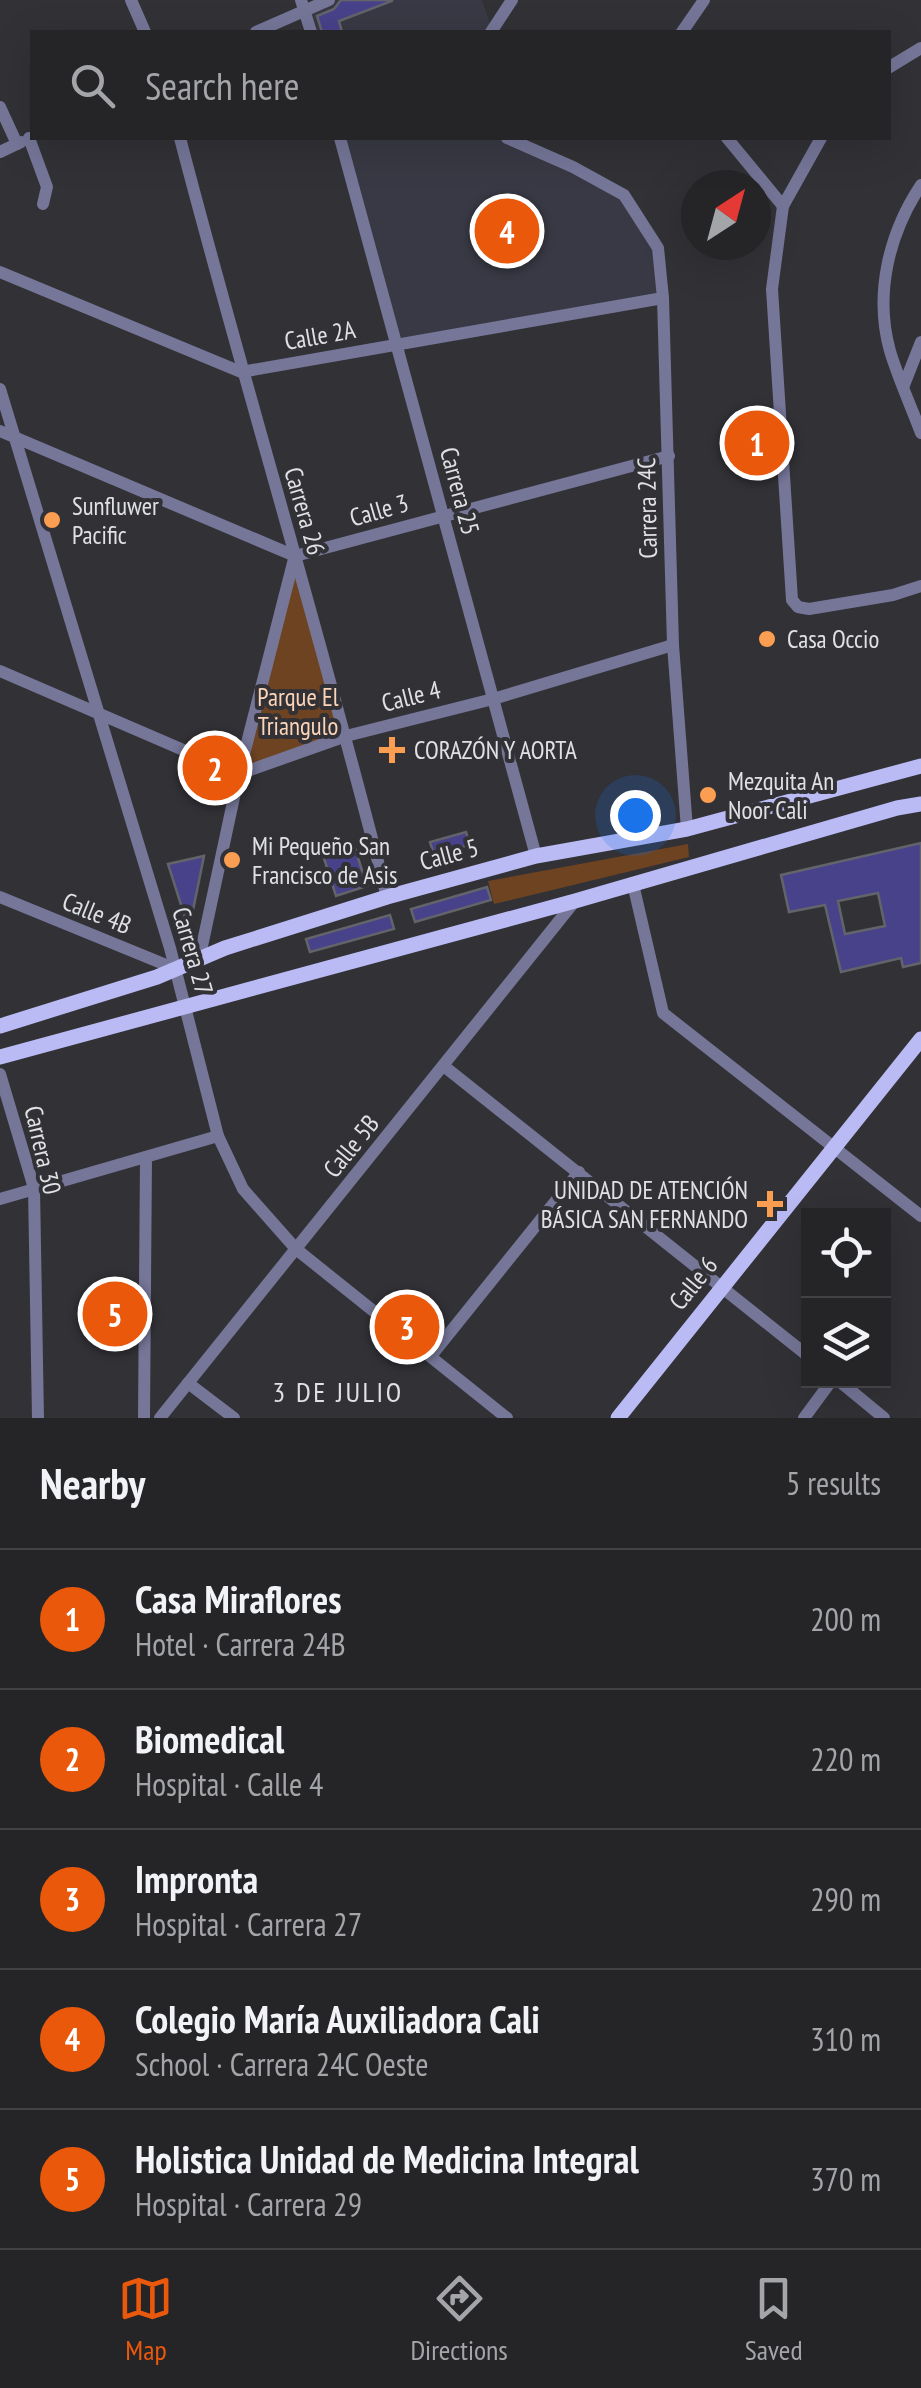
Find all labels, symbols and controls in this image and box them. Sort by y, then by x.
search box [30,30,891,140]
icon: search [65,58,120,113]
text: Search here [145,61,299,110]
north arrow [681,170,771,260]
pin: 4 [474,194,540,268]
street label: Calle 2A [282,313,358,357]
pin: 1 [724,406,790,480]
street label: Carrera 25 [433,443,487,539]
street label: Carrera 24C [630,457,664,559]
street label: Carrera 26 [277,463,333,559]
street label: Calle 3 [346,486,412,534]
place label: Sunfluwer Pacific [72,490,159,551]
marker: Sunfluwer Pacific [41,509,63,531]
place label: Casa Occio [787,623,879,655]
marker: Casa Occio [756,628,778,650]
street label: Calle 4 [378,673,444,719]
park label: Parque El Triangulo [257,681,339,742]
pin: 2 [182,730,248,806]
place label: CORAZÓN Y AORTA [414,734,577,766]
marker: CORAZÓN Y AORTA [379,737,405,763]
place label: Mezquita An Noor Cali [728,765,834,826]
marker: Mezquita An Noor Cali [697,784,719,806]
your location [610,790,661,841]
place label: Mi Pequeño San Francisco de Asis [252,830,397,891]
street label: Calle 5 [416,831,482,877]
marker: Mi Pequeño San Francisco de Asis [221,849,243,871]
street label: Calle 4B [58,885,136,941]
street label: Carrera 27 [165,903,221,999]
street label: Carrera 30 [17,1103,69,1197]
street label: Calle 5B [316,1108,386,1184]
place label: UNIDAD DE ATENCIÓN BÁSICA SAN FERNANDO [541,1174,748,1235]
marker: UNIDAD DE ATENCIÓN BÁSICA SAN FERNANDO [757,1191,783,1217]
map controls [801,1208,891,1388]
button: locate [801,1208,891,1298]
street label: Calle 6 [662,1250,724,1316]
pin: 5 [82,1276,148,1352]
pin: 3 [374,1290,440,1364]
button: layers [801,1298,891,1388]
district label: 3 DE JULIO [272,1373,404,1410]
text: Nearby [40,1456,145,1511]
text: 5 results [786,1462,881,1504]
text: Casa Miraflores [135,1574,341,1623]
text: 1 [65,1598,80,1640]
text: 200 m [810,1598,881,1640]
text: Hotel · Carrera 24B [135,1623,346,1665]
text: Biomedical [135,1714,284,1763]
text: 2 [65,1738,80,1780]
text: 220 m [810,1738,881,1780]
text: Hospital · Calle 4 [135,1763,323,1805]
text: Impronta [135,1854,258,1903]
text: 3 [65,1878,80,1920]
text: 290 m [810,1878,881,1920]
text: Hospital · Carrera 27 [135,1903,362,1945]
text: Colegio María Auxiliadora Cali [135,1994,540,2043]
text: 4 [65,2018,80,2060]
text: 310 m [810,2018,881,2060]
text: School · Carrera 24C Oeste [135,2043,428,2085]
text: Holistica Unidad de Medicina Integral [135,2134,639,2183]
text: 5 [65,2158,80,2200]
text: 370 m [810,2158,881,2200]
text: Hospital · Carrera 29 [135,2183,362,2225]
tab: Map [118,2271,173,2368]
tab: Directions [410,2271,508,2368]
tab: Saved [745,2271,803,2368]

